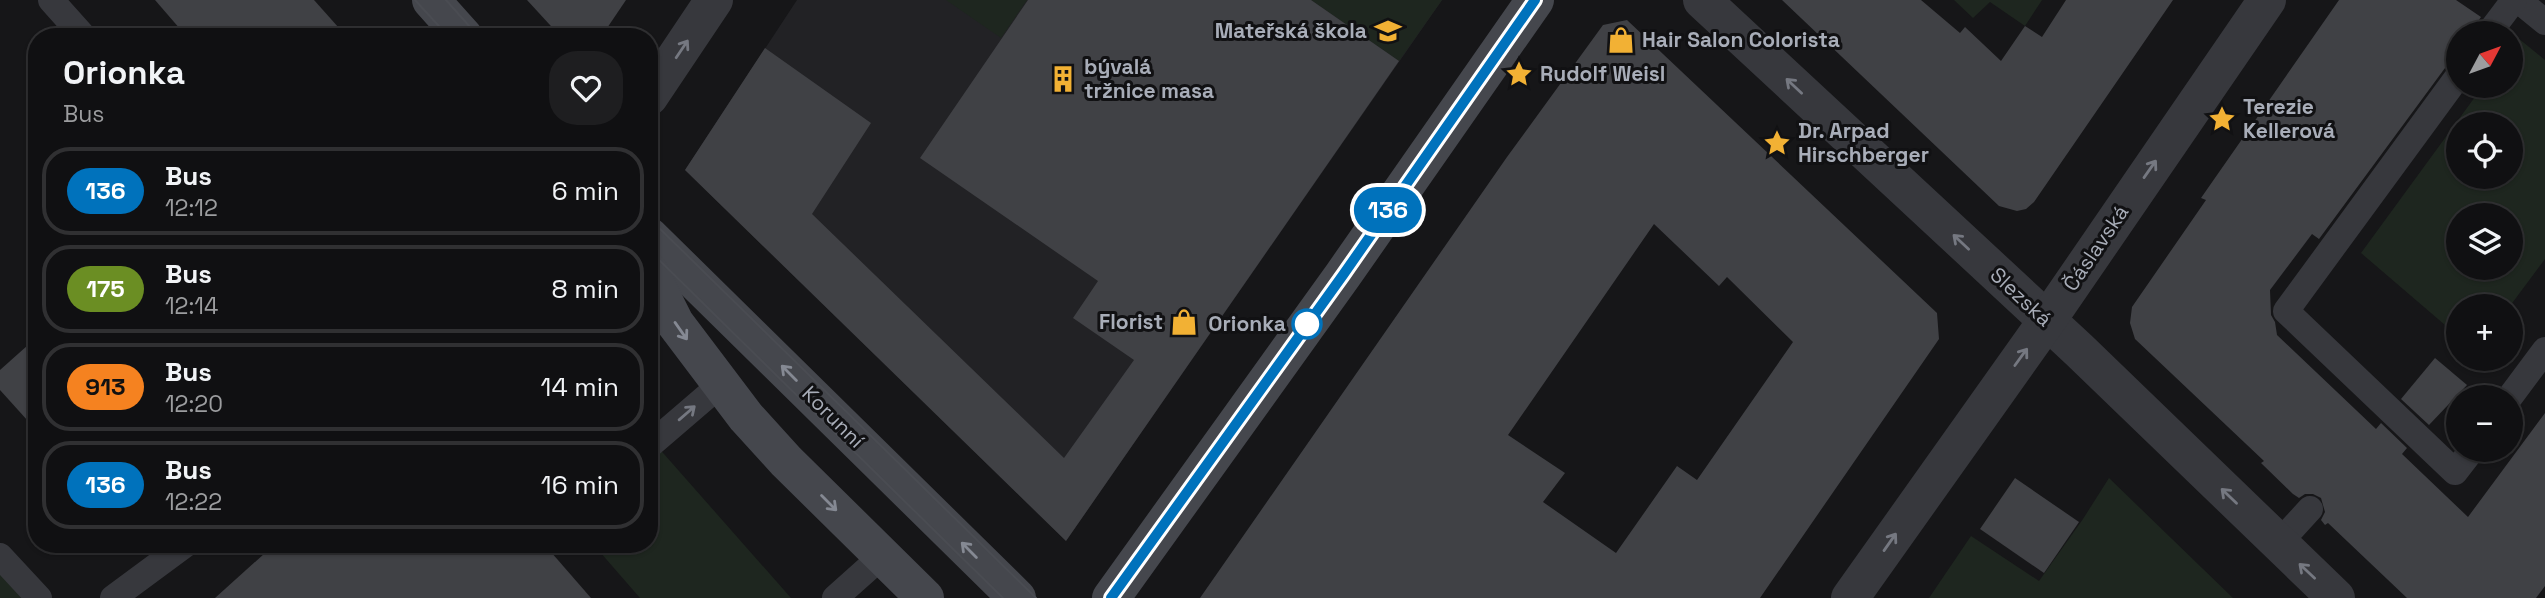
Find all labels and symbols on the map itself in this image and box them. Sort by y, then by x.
school or university icon: Mateřská škola [1373,16,1403,46]
place label: Mateřská škola [1215,17,1367,44]
north arrow [2446,21,2524,98]
shop icon: Hair Salon Colorista [1606,25,1636,55]
place label: Hair Salon Colorista [1642,26,1840,53]
one-way arrow [675,39,689,59]
place label: bývalá tržnice masa [1084,53,1214,104]
place icon: Rudolf Weisl [1504,59,1534,89]
place label: Rudolf Weisl [1540,60,1665,87]
building icon: bývalá tržnice masa [1048,64,1078,94]
one-way arrow [1786,78,1803,95]
place label: Terezie Kellerová [2243,93,2335,144]
place icon: Terezie Kellerová [2207,104,2237,134]
place label: Dr. Arpad Hirschberger [1798,117,1929,168]
place icon: Dr. Arpad Hirschberger [1762,128,1792,158]
one-way arrow [2143,160,2157,180]
line badge: 136 [1348,187,1428,233]
street label: Čáslavská [2057,199,2134,296]
one-way arrow [1952,233,1969,250]
street label: Slezská [1985,261,2058,332]
shop icon: Florist [1169,307,1199,337]
place label: Florist [1099,308,1163,335]
marker: Orionka [1292,309,1322,339]
place label: Orionka [1208,310,1286,337]
one-way arrow [674,321,688,340]
one-way arrow [2014,348,2028,367]
one-way arrow [781,365,798,382]
street label: Korunní [797,380,871,454]
one-way arrow [678,405,696,421]
one-way arrow [2221,488,2238,505]
one-way arrow [820,495,837,512]
one-way arrow [1883,533,1897,552]
one-way arrow [960,542,977,559]
one-way arrow [2299,562,2316,579]

